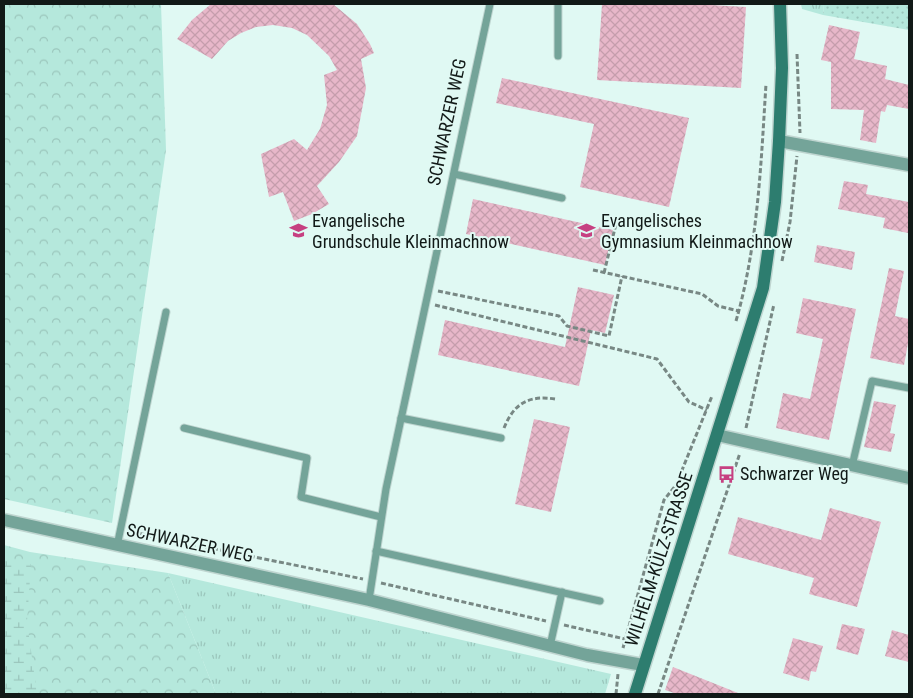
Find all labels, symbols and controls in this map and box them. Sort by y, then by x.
street label: SCHWARZER WEG [423,56,470,187]
place label: Evangelische Grundschule Kleinmachnow [312,210,509,252]
place label: Evangelisches Gymnasium Kleinmachnow [601,210,793,252]
school or university icon: Evangelische Grundschule Kleinmachnow [288,221,308,241]
school or university icon: Evangelisches Gymnasium Kleinmachnow [577,221,597,241]
place label: Schwarzer Weg [740,463,849,484]
bus stop icon: Schwarzer Weg [716,464,736,484]
street label: WILHELM-KÜLZ-STRASSE [620,469,697,649]
street label: SCHWARZER WEG [125,519,256,566]

